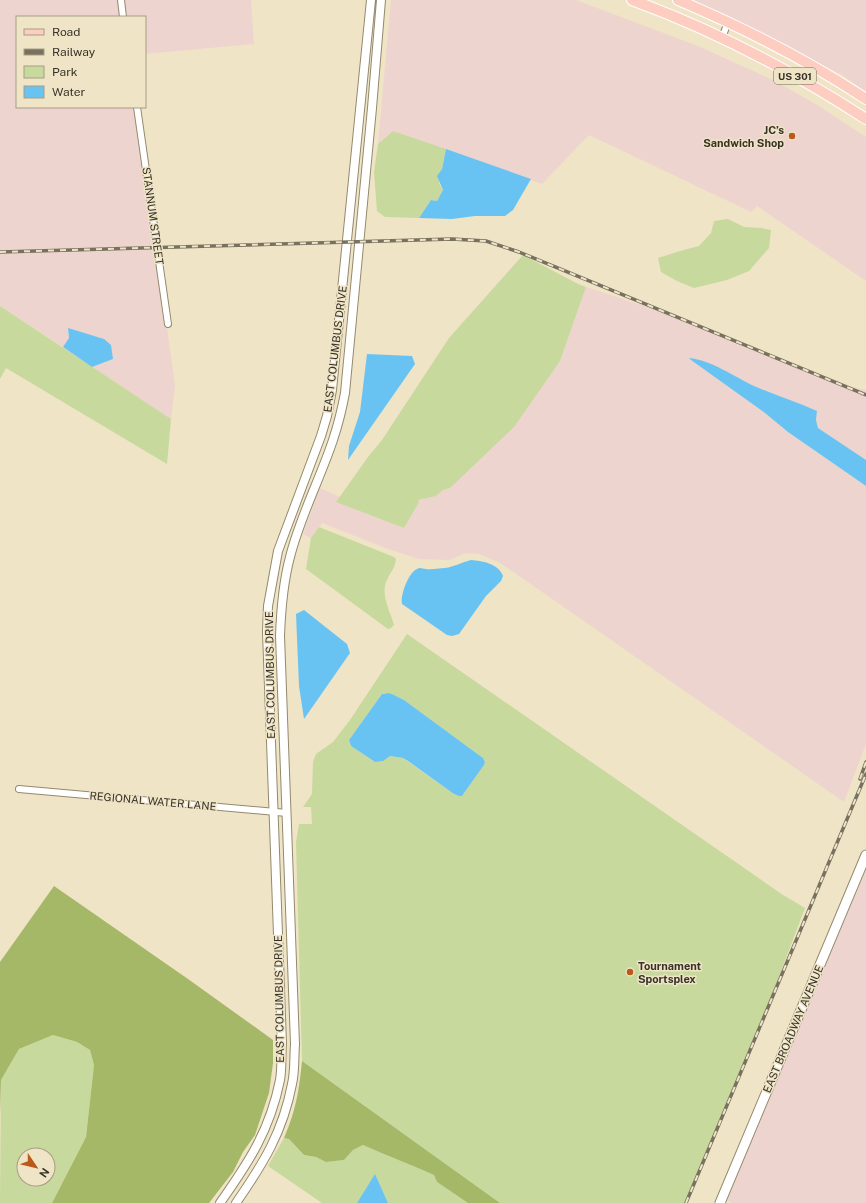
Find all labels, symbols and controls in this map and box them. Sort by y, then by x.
legend [16,16,146,108]
text: Road [52,25,80,39]
text: Railway [52,45,96,59]
text: Park [52,65,78,79]
road number: US 301 [774,68,816,84]
text: Water [52,85,86,99]
place label: JC’s Sandwich Shop [703,124,784,149]
marker: JC’s Sandwich Shop [787,131,797,141]
street label: STANNUM STREET [140,166,166,266]
street label: EAST COLUMBUS DRIVE [321,285,349,413]
street label: EAST COLUMBUS DRIVE [263,611,277,739]
street label: REGIONAL WATER LANE [89,789,217,813]
street label: EAST COLUMBUS DRIVE [272,935,286,1063]
place label: Tournament Sportsplex [638,960,702,985]
street label: EAST BROADWAY AVENUE [761,963,825,1095]
marker: Tournament Sportsplex [625,967,635,977]
north arrow [16,1147,56,1187]
text: N [37,1166,52,1180]

